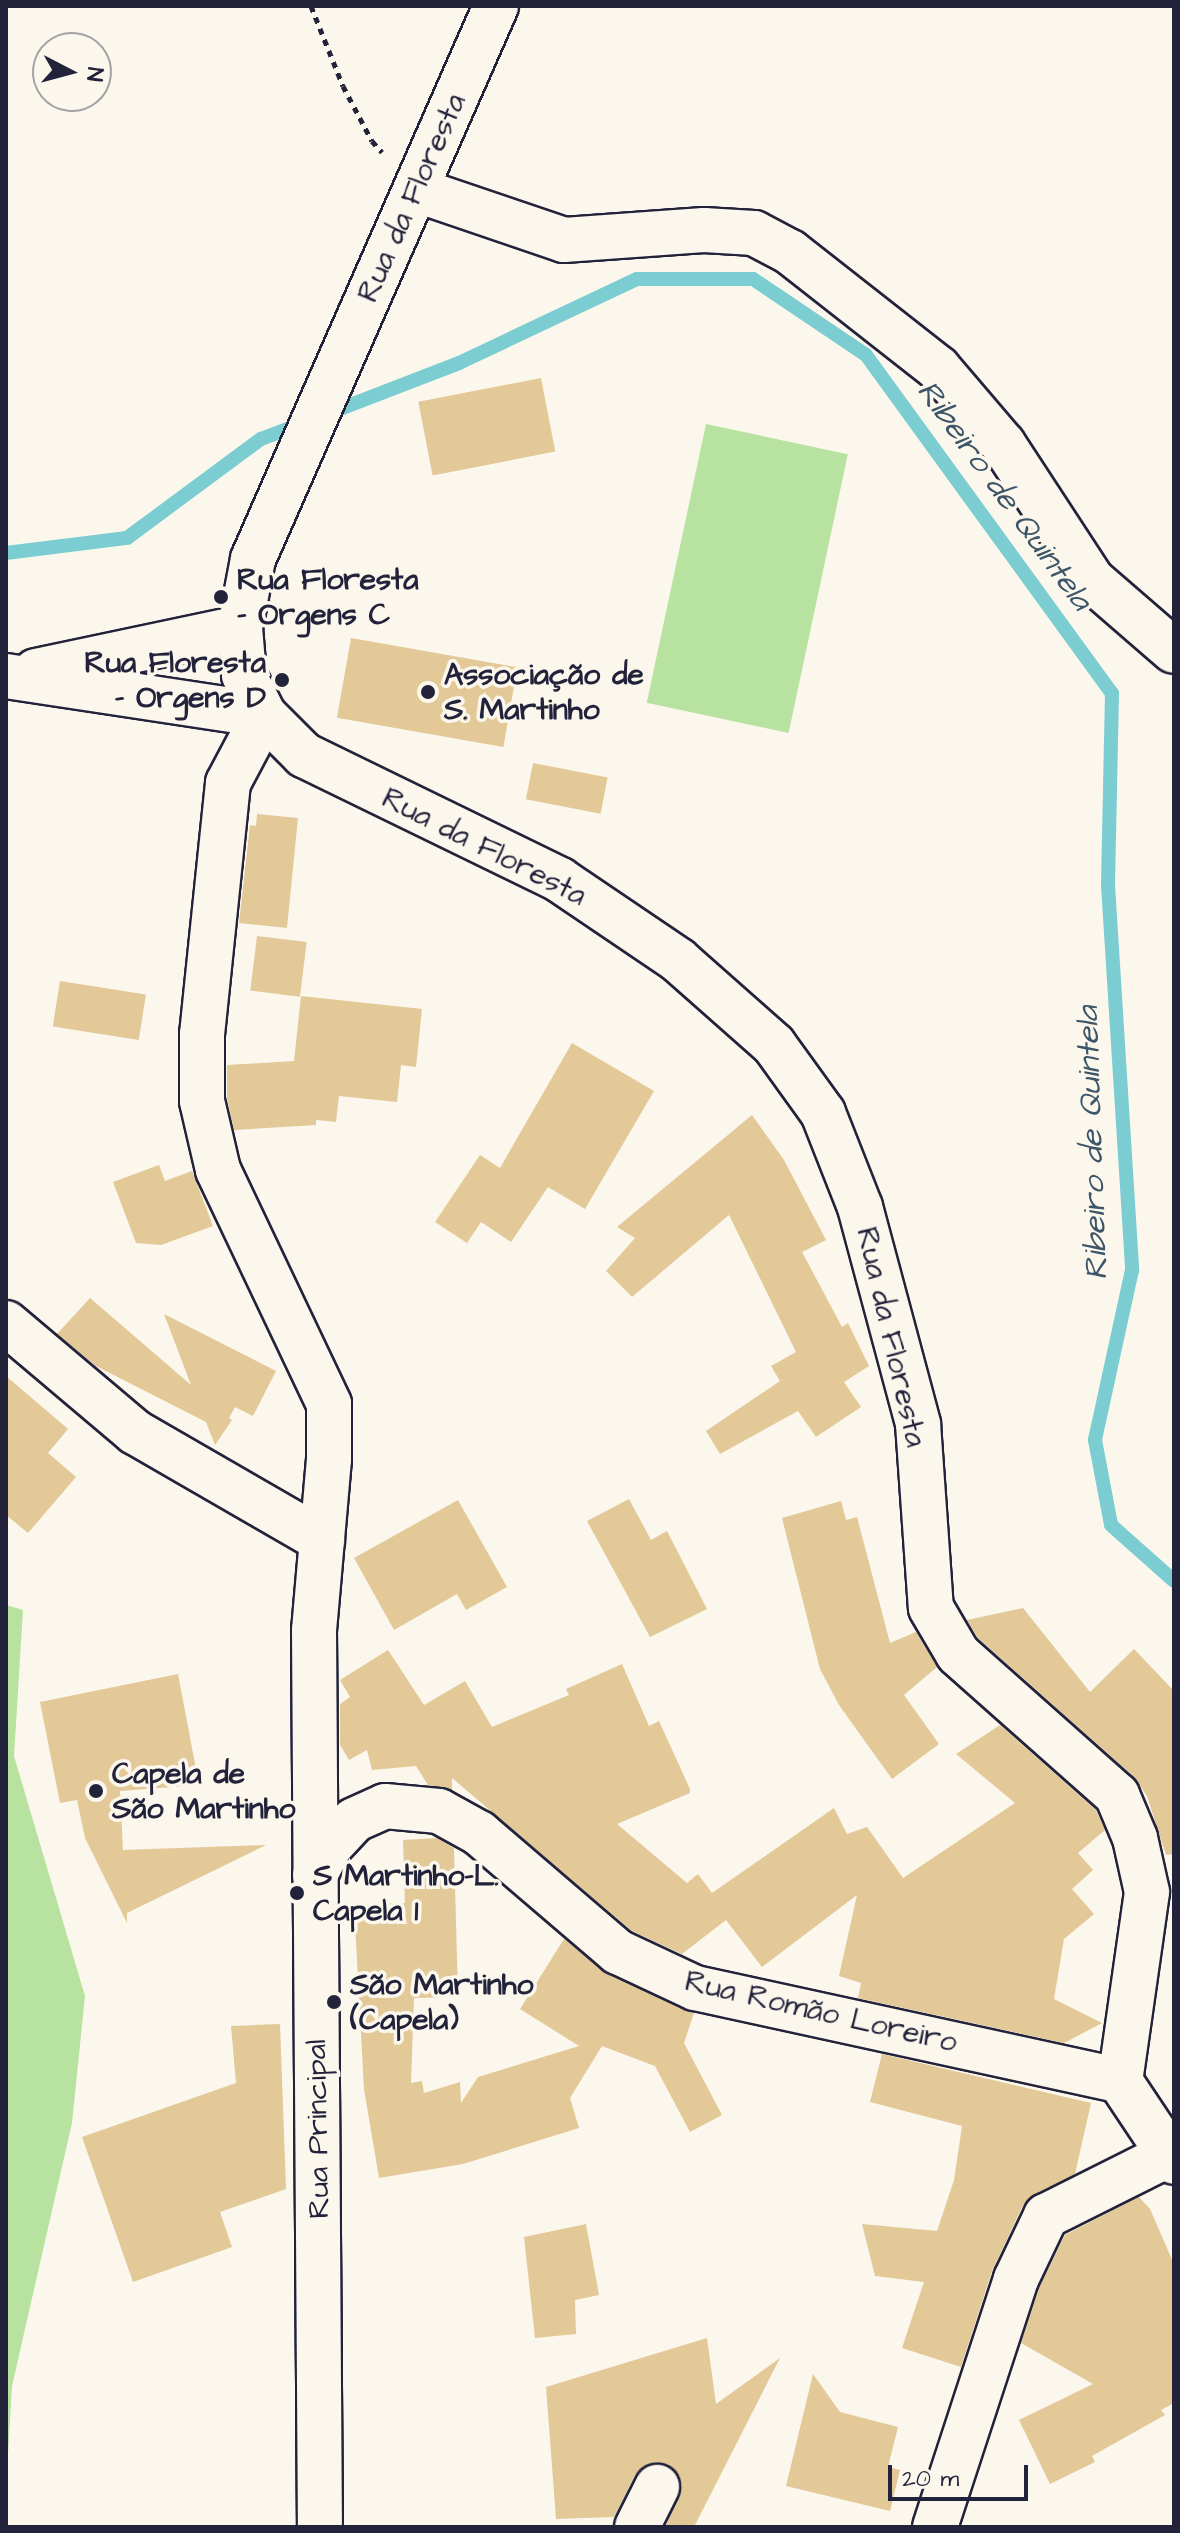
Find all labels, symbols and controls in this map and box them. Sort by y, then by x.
north arrow [32,32,112,112]
text: N [78,66,111,83]
street label: Rua da Floresta [350,88,474,308]
water label: Ribeiro de Quintela [908,374,1100,618]
place label: Rua Floresta - Orgens C [237,562,418,632]
marker: Rua Floresta - Orgens C [212,588,230,606]
place label: Rua Floresta - Orgens D [85,645,266,716]
place label: Associação de S. Martinho [444,657,644,728]
marker: Rua Floresta - Orgens D [273,671,291,689]
marker: Associação de S. Martinho [419,683,437,701]
street label: Rua da Floresta [376,780,592,914]
water label: Ribeiro de Quintela [1069,1005,1117,1281]
street label: Rua da Floresta [848,1224,934,1450]
place label: Capela de São Martinho [112,1756,295,1826]
marker: Capela de São Martinho [87,1782,105,1800]
place label: S Martinho-L. Capela 1 [313,1858,499,1928]
marker: S Martinho-L. Capela 1 [288,1884,306,1902]
street label: Rua Romão Loreiro [681,1963,961,2061]
place label: São Martinho (Capela) [350,1967,533,2038]
marker: São Martinho (Capela) [325,1993,343,2011]
street label: Rua Principal [298,2039,338,2219]
scale bar [892,2449,1032,2499]
text: 20 m [902,2462,959,2496]

